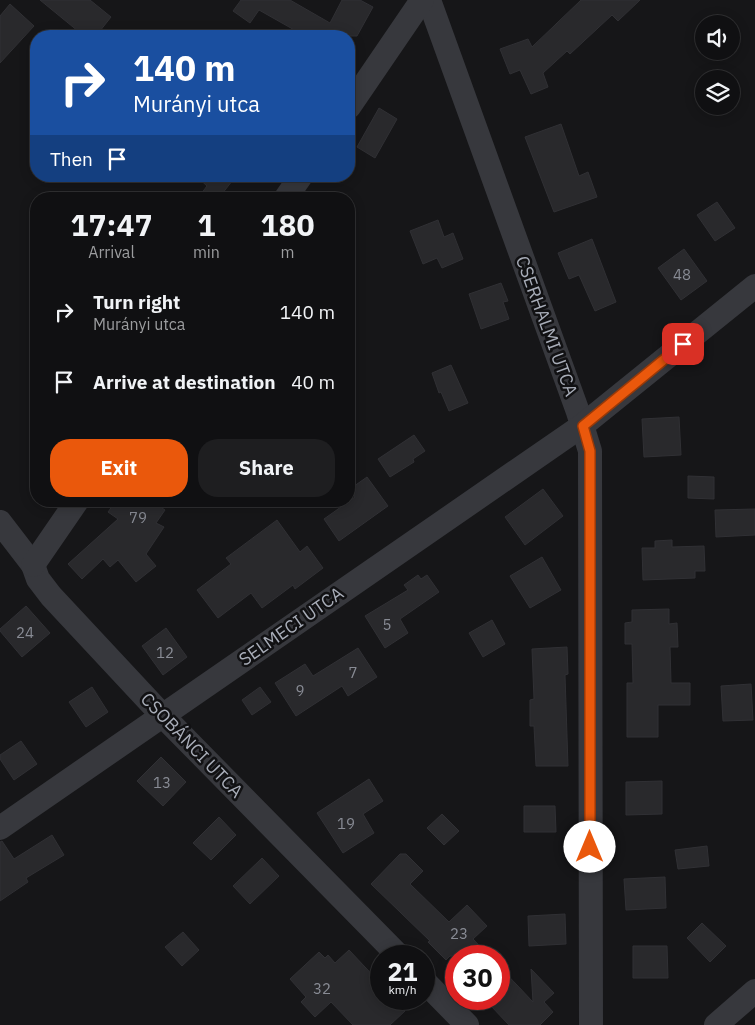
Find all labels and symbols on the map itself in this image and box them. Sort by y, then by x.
street label: CSERHALMI UTCA [511,253,583,400]
house number: 48 [673,265,691,284]
pin [662,323,704,365]
house number: 79 [129,508,147,527]
street label: SELMECI UTCA [234,581,348,671]
house number: 5 [382,615,392,634]
house number: 24 [16,623,34,642]
house number: 12 [156,643,174,662]
house number: 7 [348,663,358,682]
house number: 9 [295,681,305,700]
street label: CSOBÁNCI UTCA [136,687,248,803]
house number: 13 [153,773,171,792]
house number: 19 [337,814,355,833]
position arrow [563,820,615,872]
house number: 23 [450,924,468,943]
speed limit sign: 30 [445,945,510,1010]
house number: 32 [313,979,331,998]

